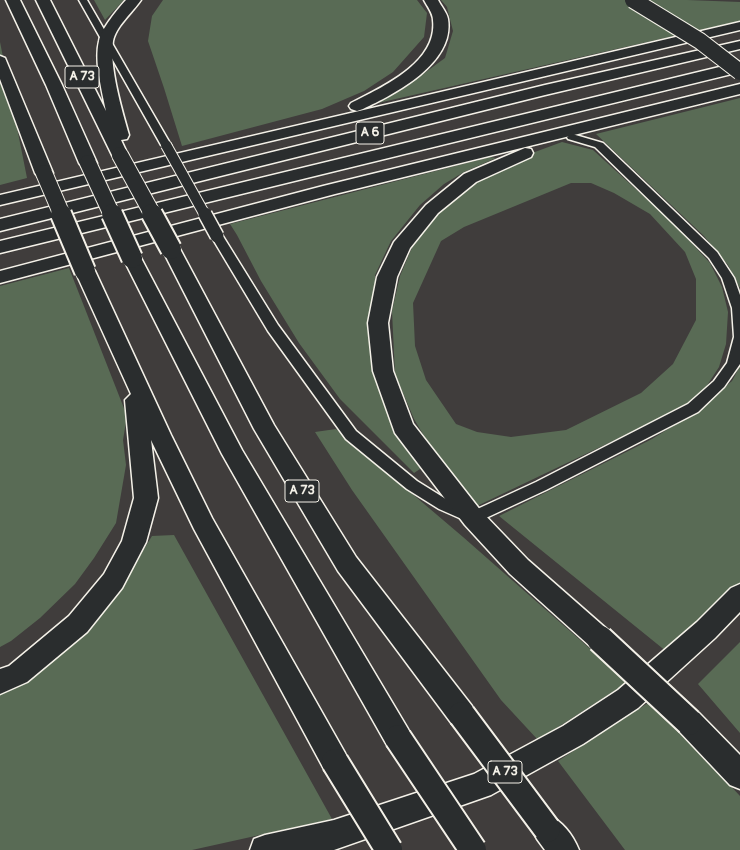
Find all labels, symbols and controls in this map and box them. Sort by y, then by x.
road number: A 73 [65,66,99,88]
road number: A 6 [356,122,384,144]
road number: A 73 [285,480,319,502]
road number: A 73 [488,761,522,783]

